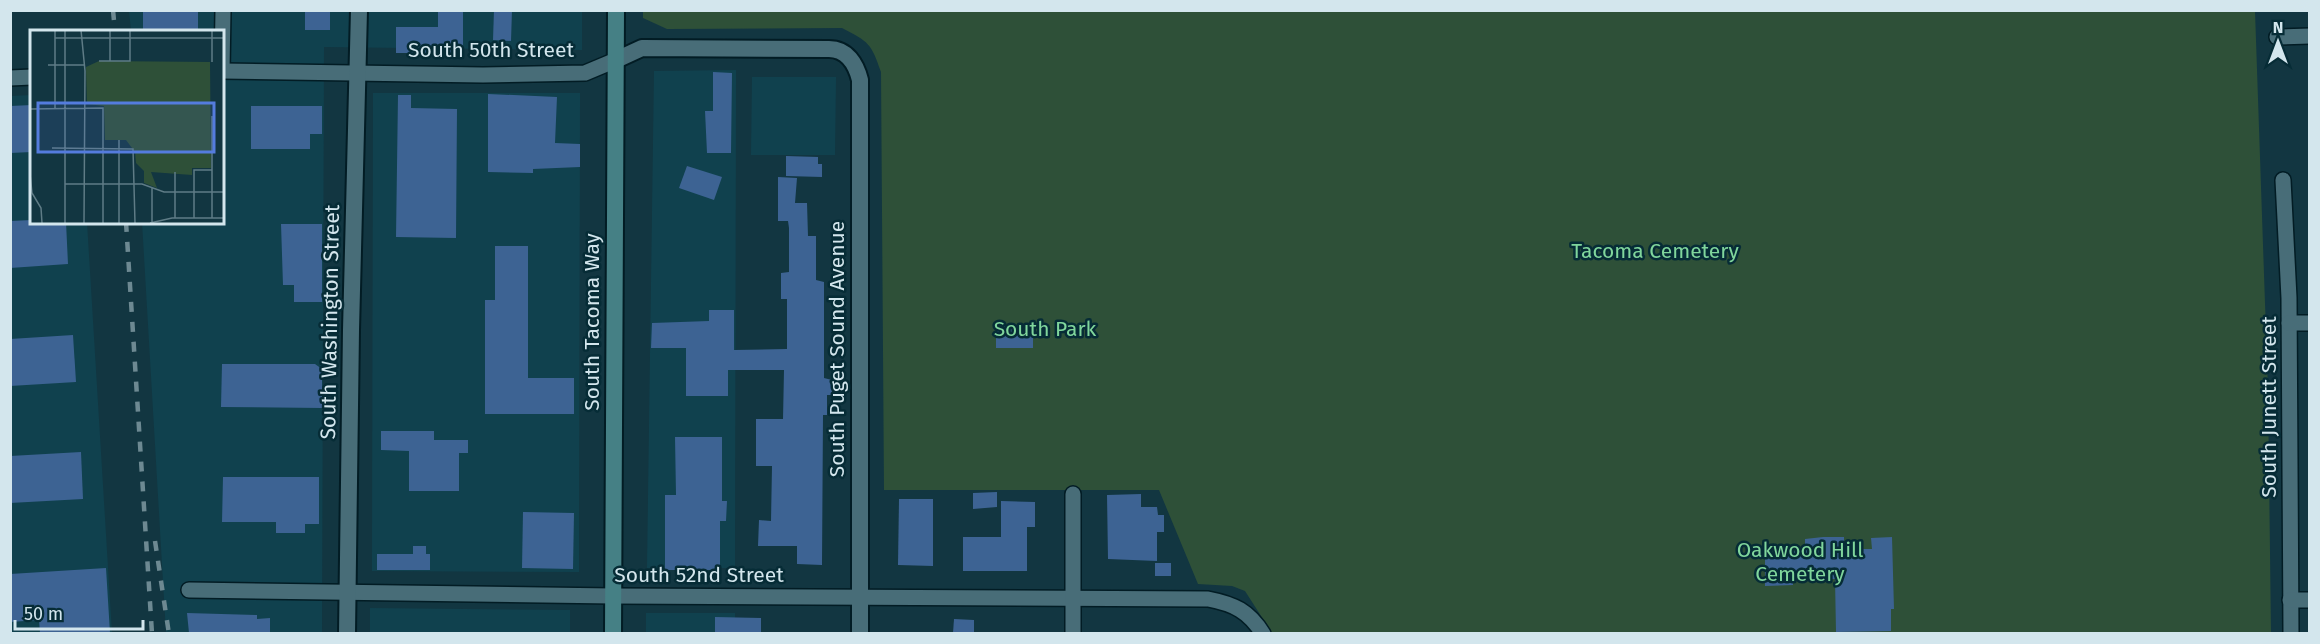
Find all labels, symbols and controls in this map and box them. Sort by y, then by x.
north arrow [2248,12,2308,72]
text: N [2273,18,2283,37]
inset map [30,30,224,224]
street label: South 50th Street [408,37,574,63]
street label: South Washington Street [315,204,345,440]
street label: South Puget Sound Avenue [824,221,850,477]
street label: South Tacoma Way [579,233,605,411]
park label: Tacoma Cemetery [1571,238,1739,264]
park label: South Park [994,316,1097,342]
street label: South Junett Street [2256,316,2282,498]
park label: Oakwood Hill Cemetery [1737,537,1863,587]
street label: South 52nd Street [614,562,784,588]
scale bar [15,593,142,631]
text: 50 m [24,603,63,625]

